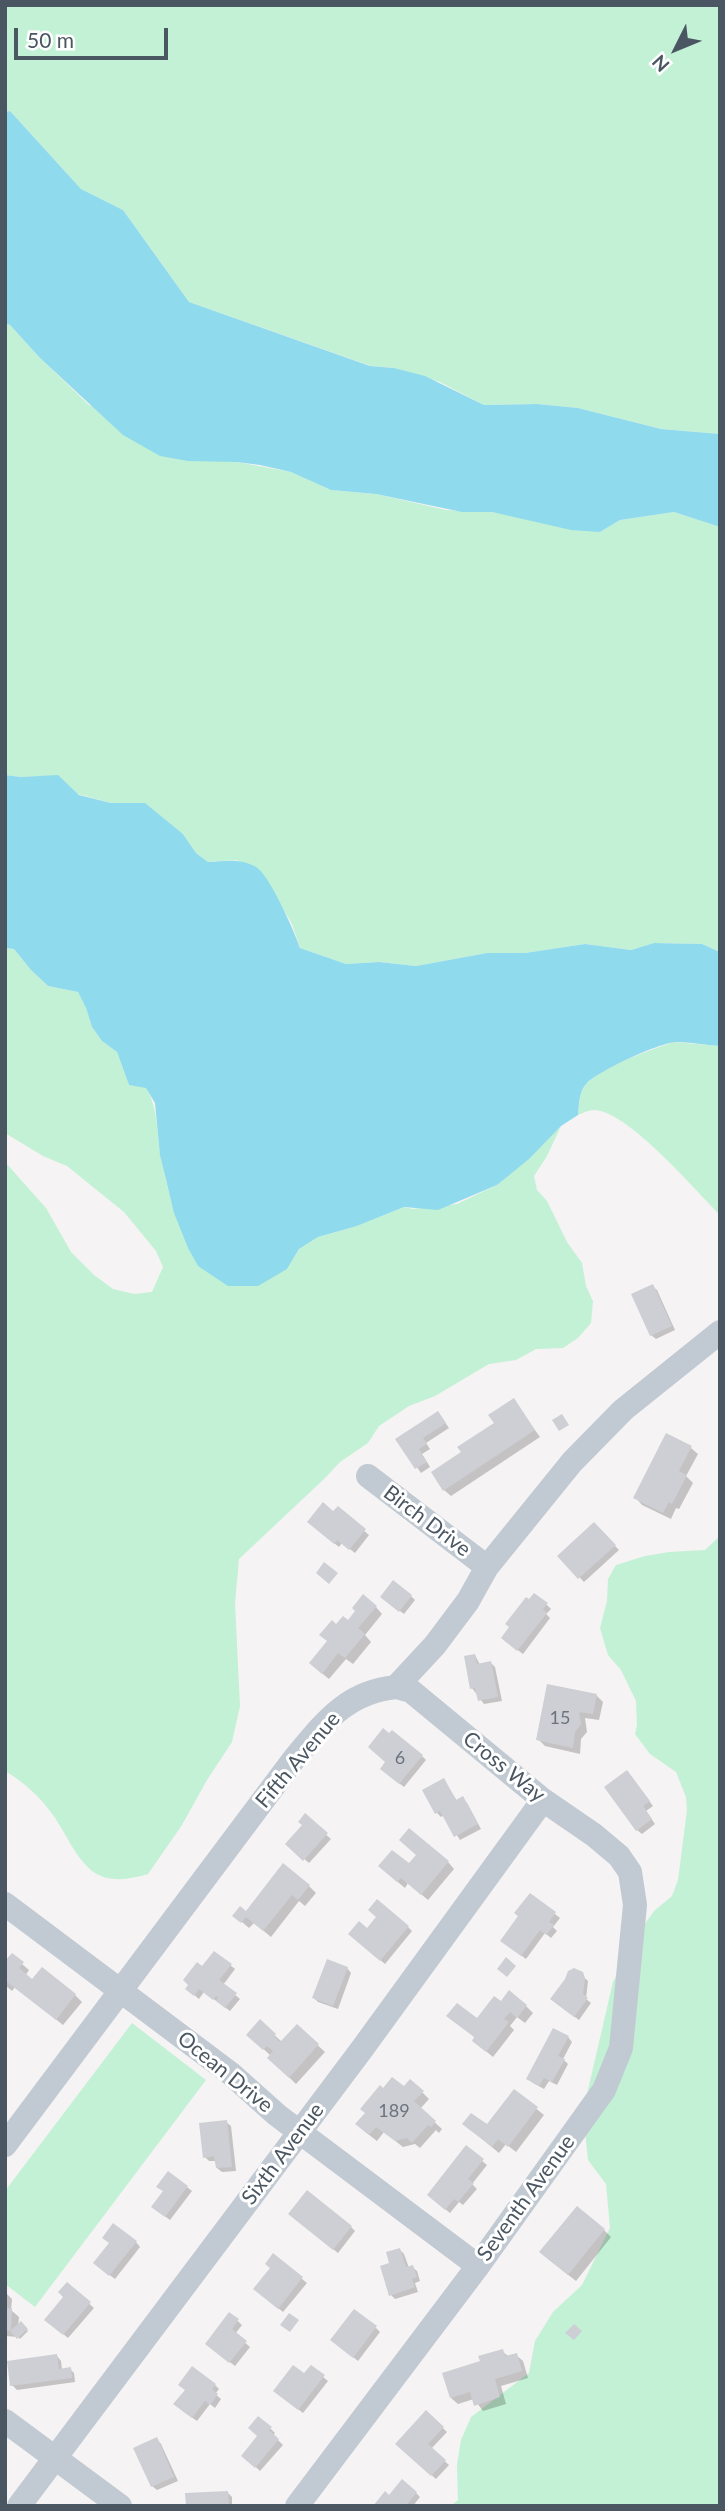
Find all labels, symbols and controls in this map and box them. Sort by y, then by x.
scale bar [18,14,172,58]
north arrow [641,14,711,84]
text: 50 m [27,27,74,52]
text: N [647,50,674,77]
street label: Birch Drive [378,1480,476,1562]
street label: Fifth Avenue [250,1707,346,1813]
house number: 15 [550,1707,570,1729]
street label: Cross Way [458,1726,550,1808]
house number: 6 [395,1747,405,1769]
street label: Ocean Drive [172,2026,278,2118]
street label: Sixth Avenue [237,2098,329,2210]
house number: 189 [378,2100,410,2122]
street label: Seventh Avenue [472,2130,580,2266]

